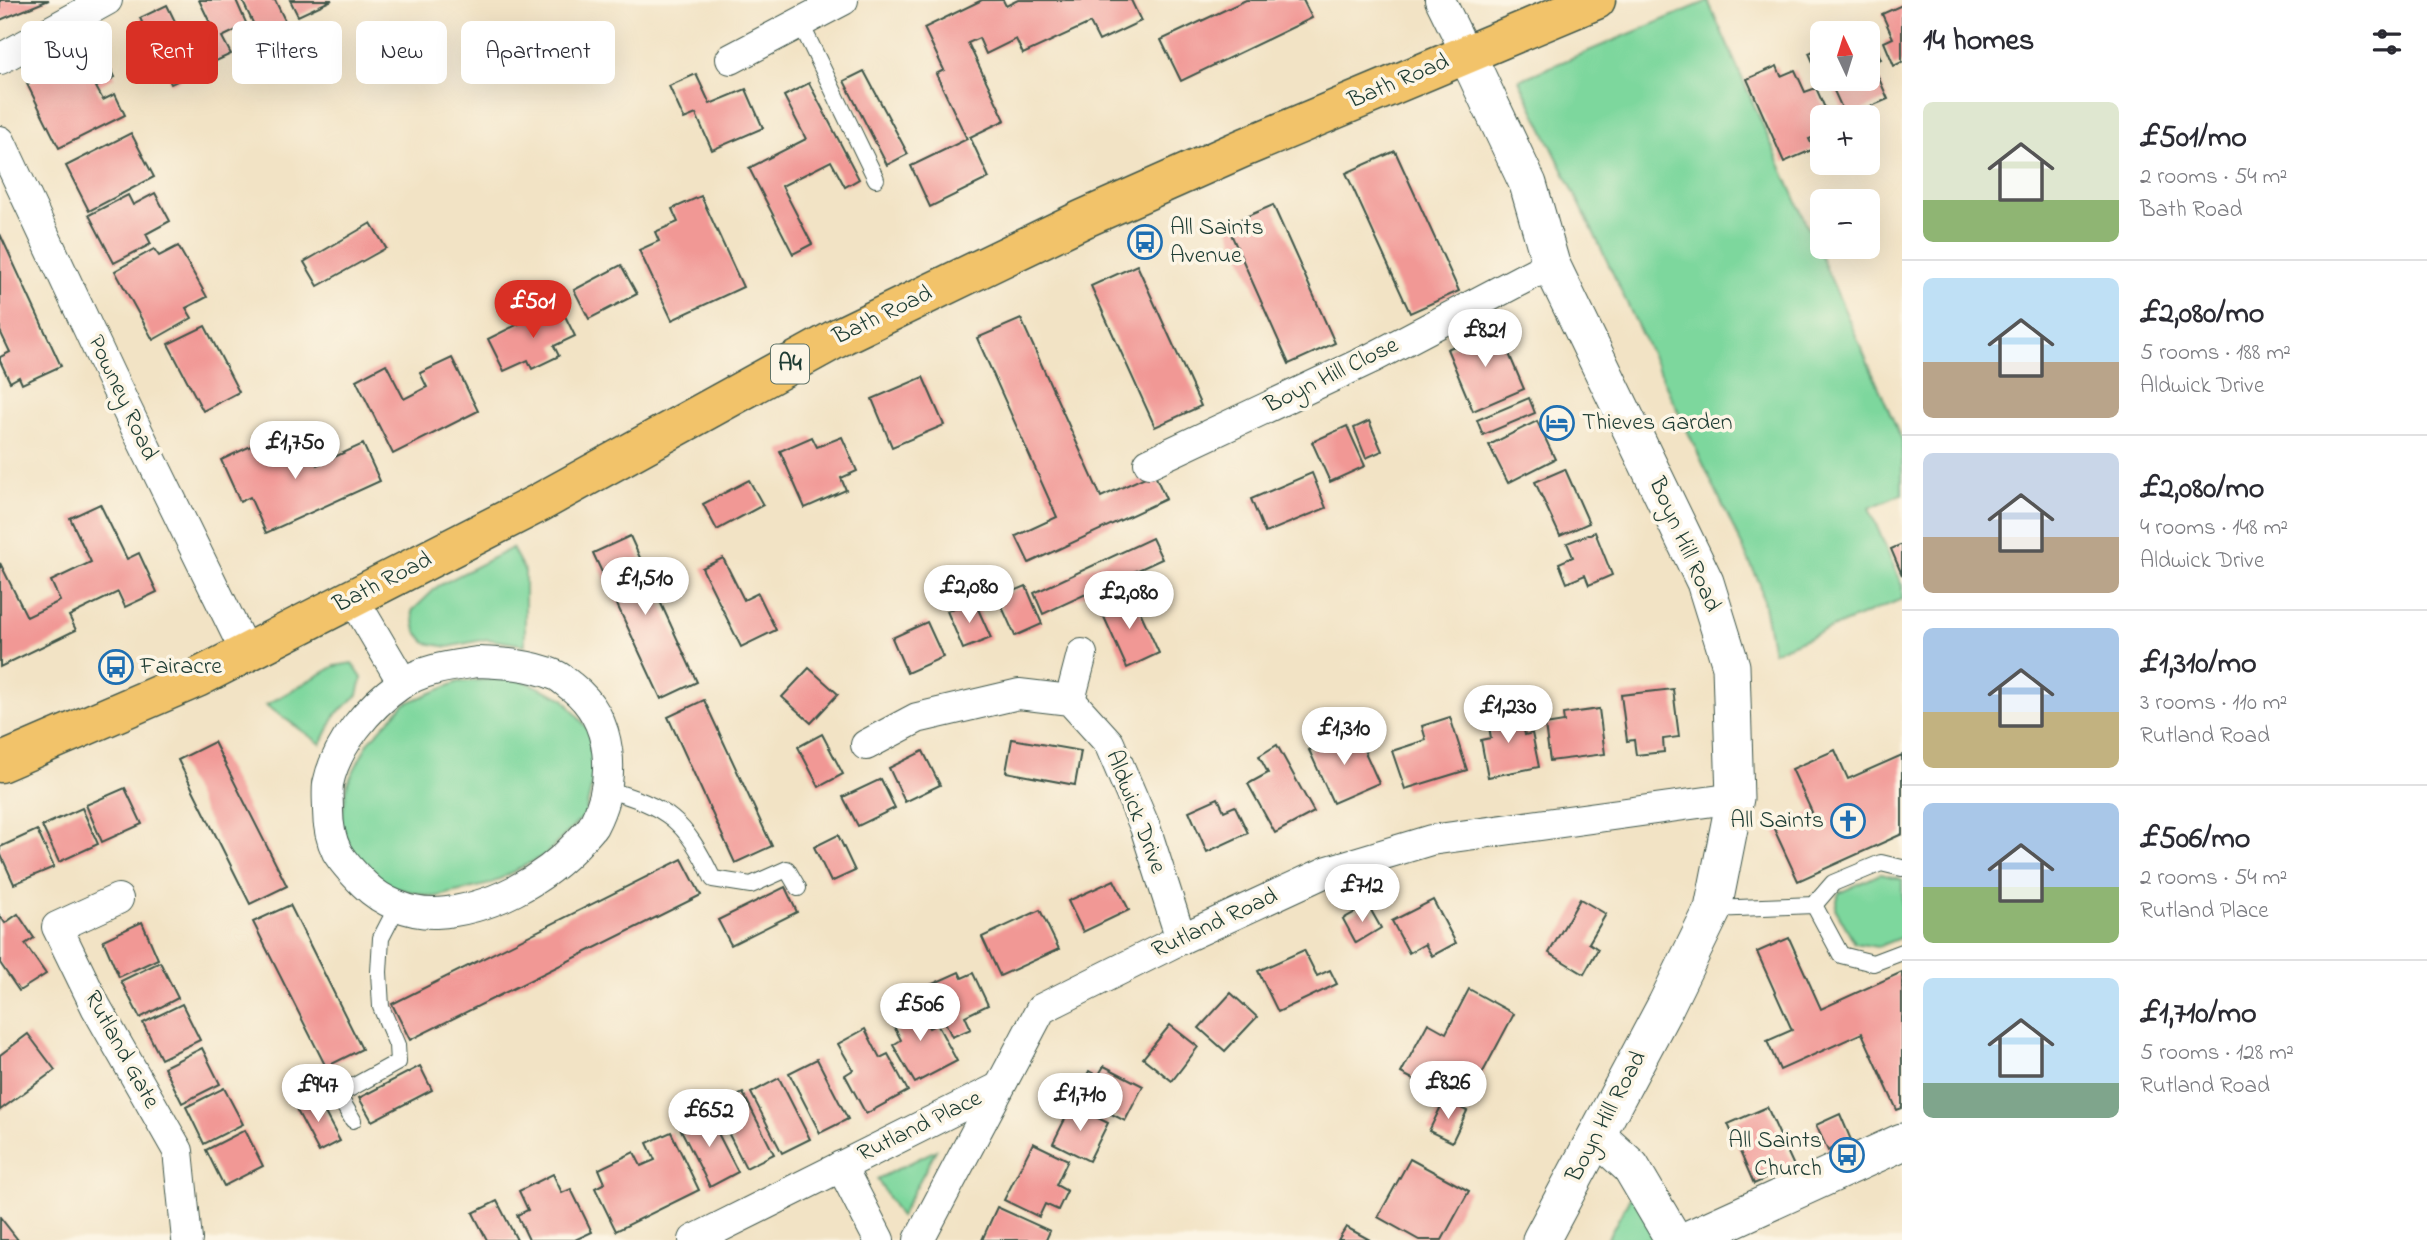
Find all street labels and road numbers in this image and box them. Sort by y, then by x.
street label: Bath Road [1342,45,1455,119]
street label: Bath Road [826,277,939,356]
street label: Boyn Hill Close [1258,328,1405,425]
street label: Powney Road [77,330,167,467]
road number: A4 [771,344,809,384]
street label: Boyn Hill Road [1637,471,1730,619]
street label: Bath Road [327,543,439,623]
street label: Aldwick Drive [1095,745,1175,879]
street label: Rutland Road [1146,879,1284,968]
street label: Rutland Gate [74,985,168,1116]
street label: Boyn Hill Road [1557,1045,1657,1190]
street label: Rutland Place [852,1082,988,1172]

